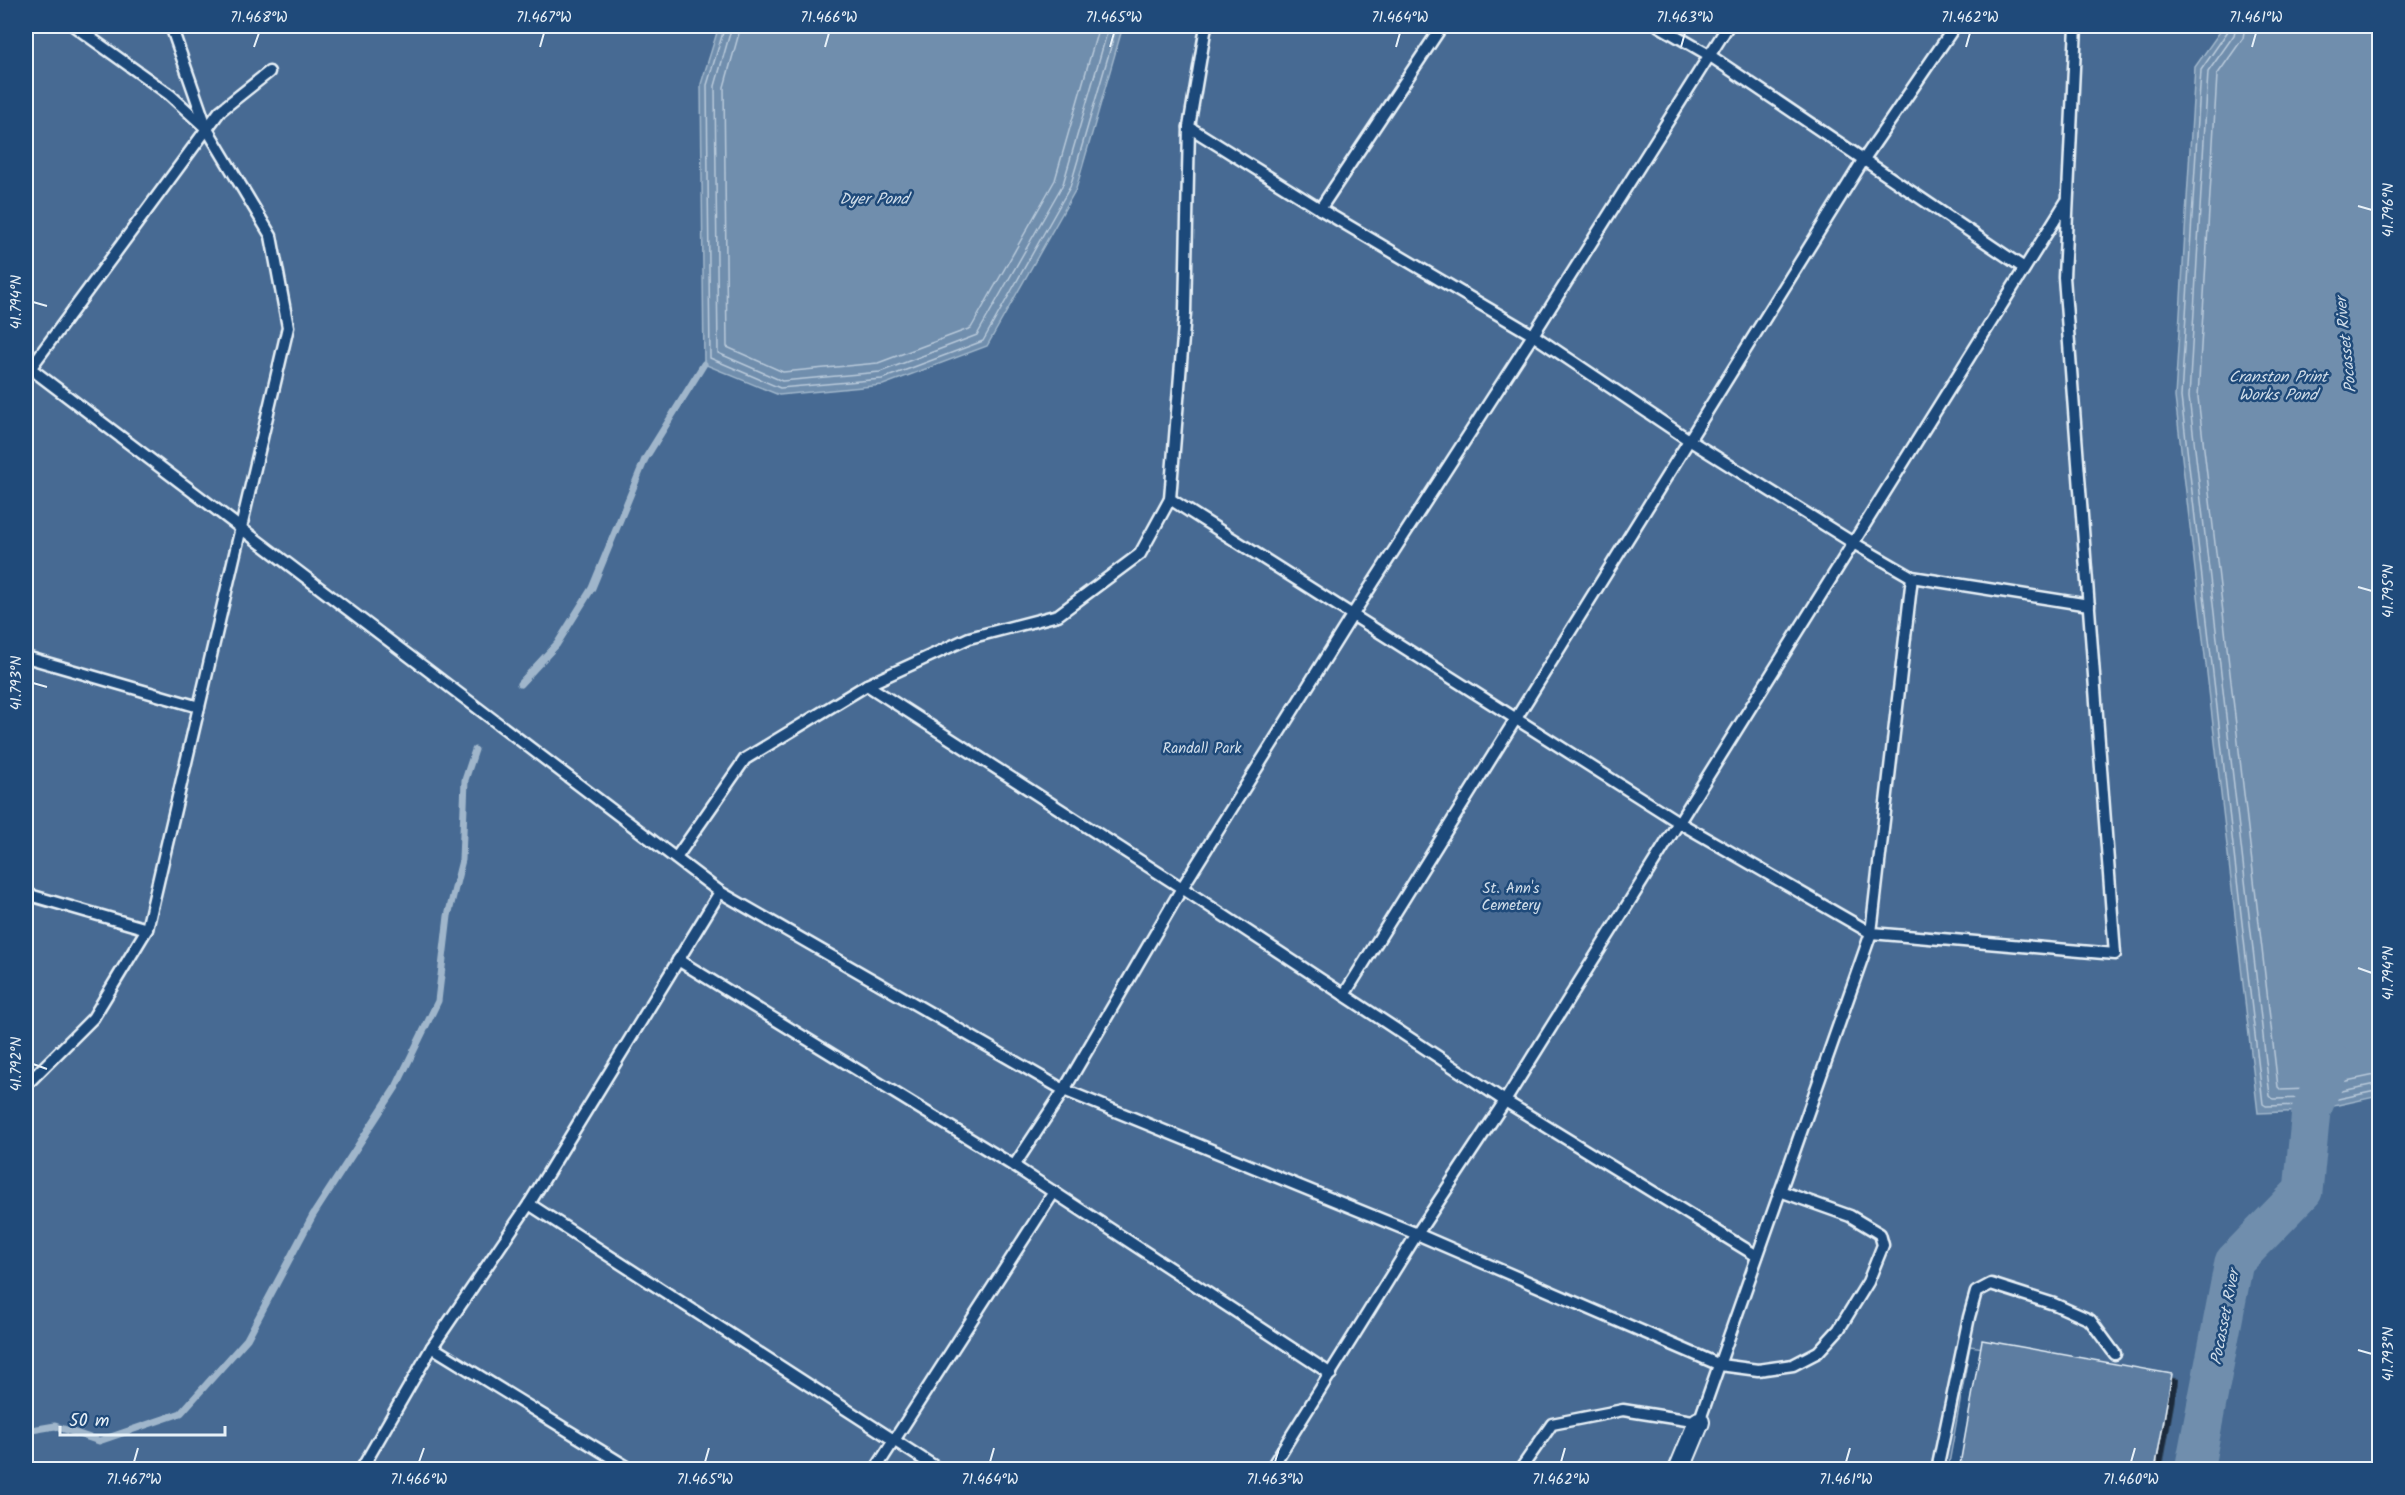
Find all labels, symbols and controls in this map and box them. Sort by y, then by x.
text: 71.468°W [230,6,288,30]
text: 71.467°W [516,6,572,30]
text: 71.466°W [801,6,858,30]
text: 71.465°W [1086,6,1143,30]
text: 71.464°W [1372,6,1429,30]
text: 71.463°W [1656,6,1714,30]
text: 71.462°W [1941,6,1999,30]
text: 71.461°W [2229,6,2283,30]
text: 41.796°N [2377,183,2401,237]
water label: Dyer Pond [839,187,913,212]
text: 41.794°N [5,275,29,329]
water label: Pocasset River [2329,292,2364,394]
water label: Cranston Print Works Pond [2229,365,2330,408]
text: 41.795°N [2377,564,2401,618]
text: 41.793°N [5,656,29,710]
park label: Randall Park [1163,737,1242,761]
park label: St. Ann's Cemetery [1482,877,1541,918]
text: 41.794°N [2377,946,2401,1000]
text: 41.792°N [5,1037,29,1091]
water label: Pocasset River [2204,1264,2248,1367]
text: 41.793°N [2377,1327,2401,1381]
scale bar [60,1399,225,1437]
text: 50 m [69,1407,109,1436]
text: 71.467°W [106,1468,162,1492]
text: 71.466°W [391,1468,448,1492]
text: 71.465°W [677,1468,734,1492]
text: 71.464°W [962,1468,1019,1492]
text: 71.463°W [1246,1468,1304,1492]
text: 71.462°W [1532,1468,1590,1492]
text: 71.461°W [1819,1468,1873,1492]
text: 71.460°W [2103,1468,2159,1492]

